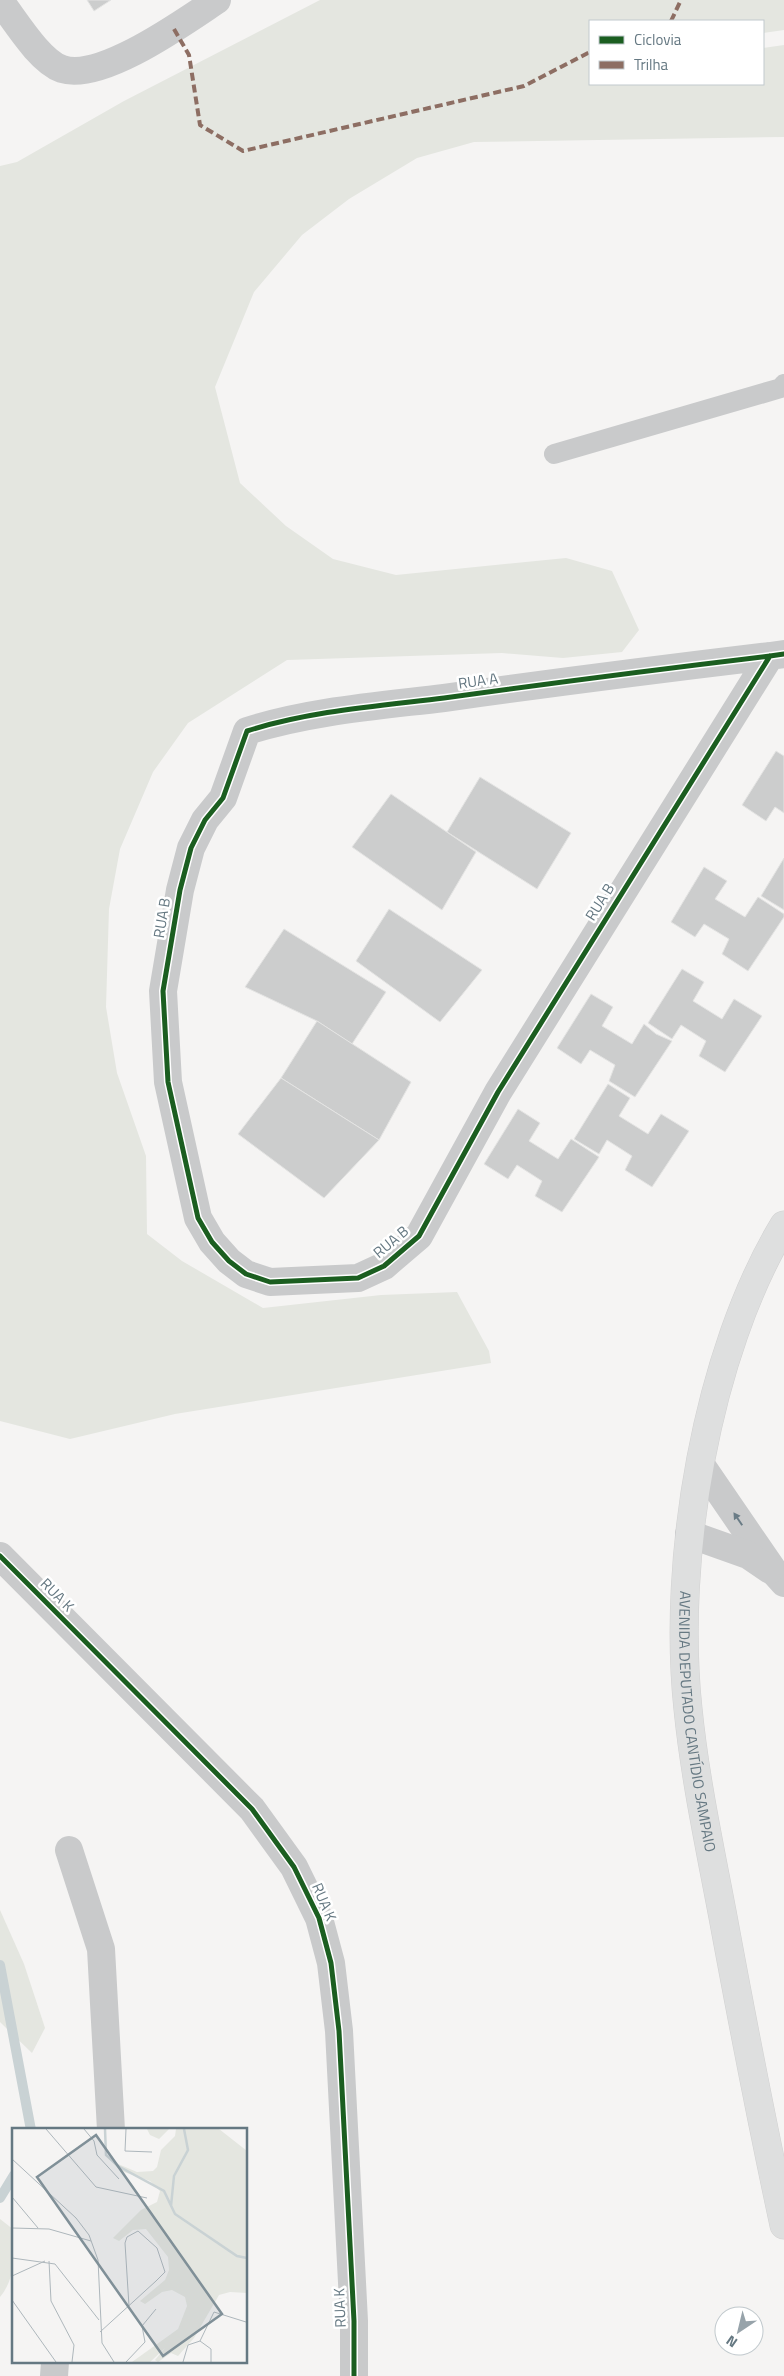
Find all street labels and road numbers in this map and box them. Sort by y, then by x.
street label: RUA A [457,666,499,695]
street label: RUA B [579,879,620,925]
street label: RUA B [147,896,176,940]
street label: RUA B [368,1220,413,1263]
street label: RUA K [35,1573,80,1617]
street label: AVENIDA DEPUTADO CANTÍDIO SAMPAIO [673,1591,722,1854]
street label: RUA K [306,1879,343,1925]
street label: RUA K [327,2287,352,2328]

